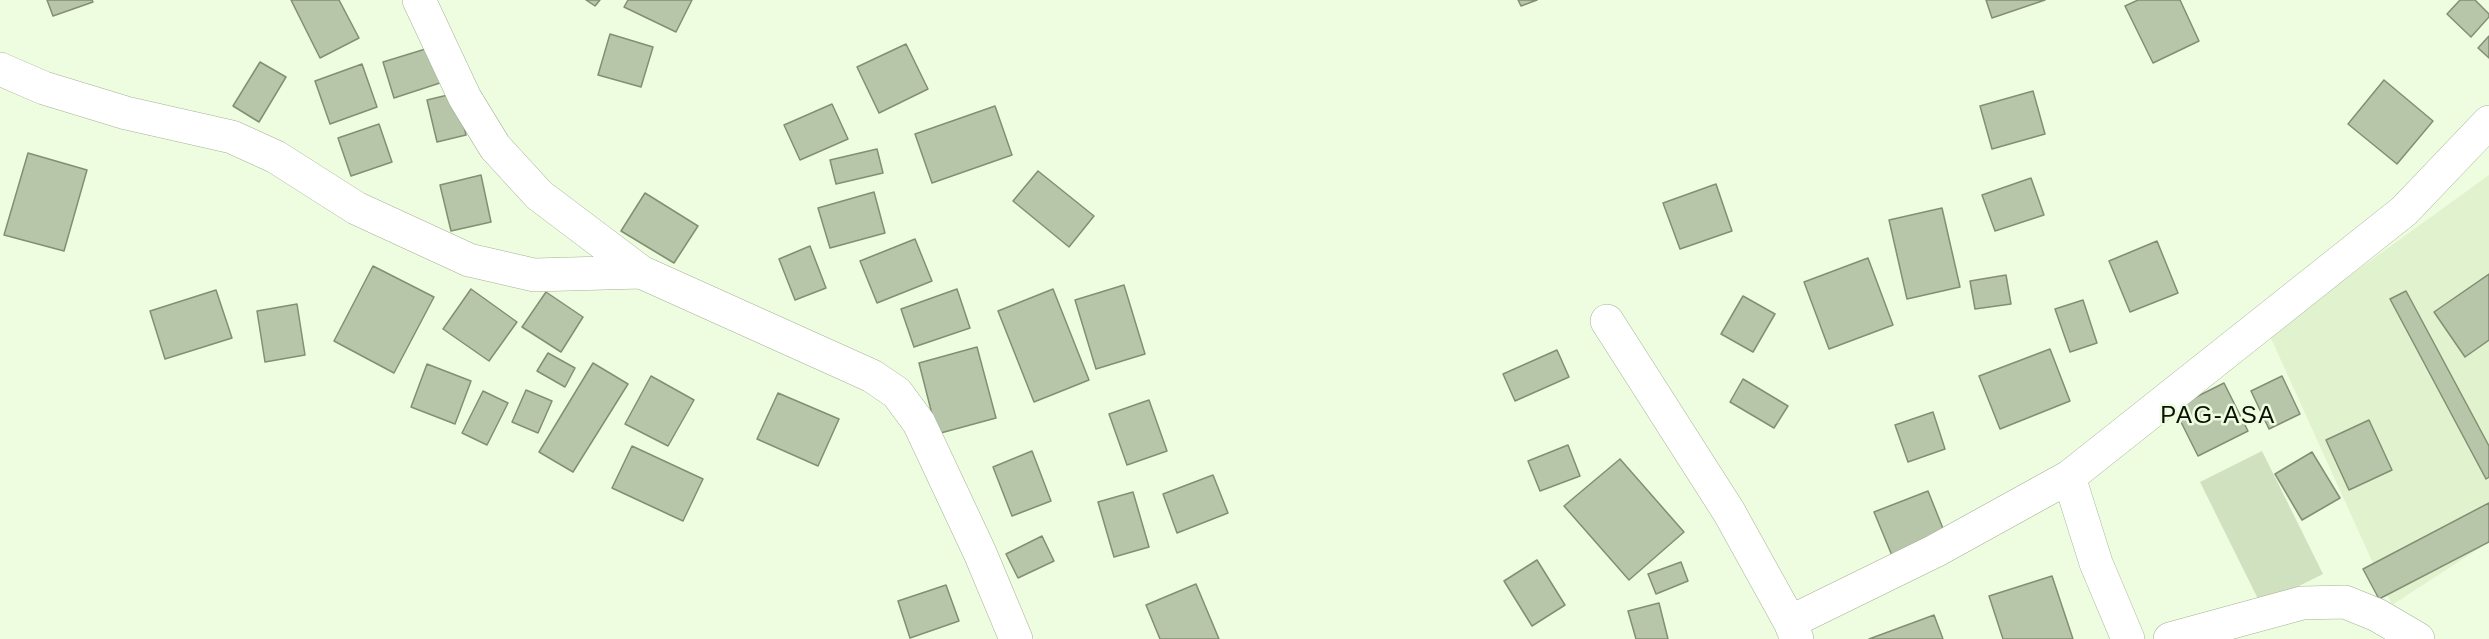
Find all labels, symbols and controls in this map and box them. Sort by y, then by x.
district label: PAG-ASA [2160,402,2276,430]

